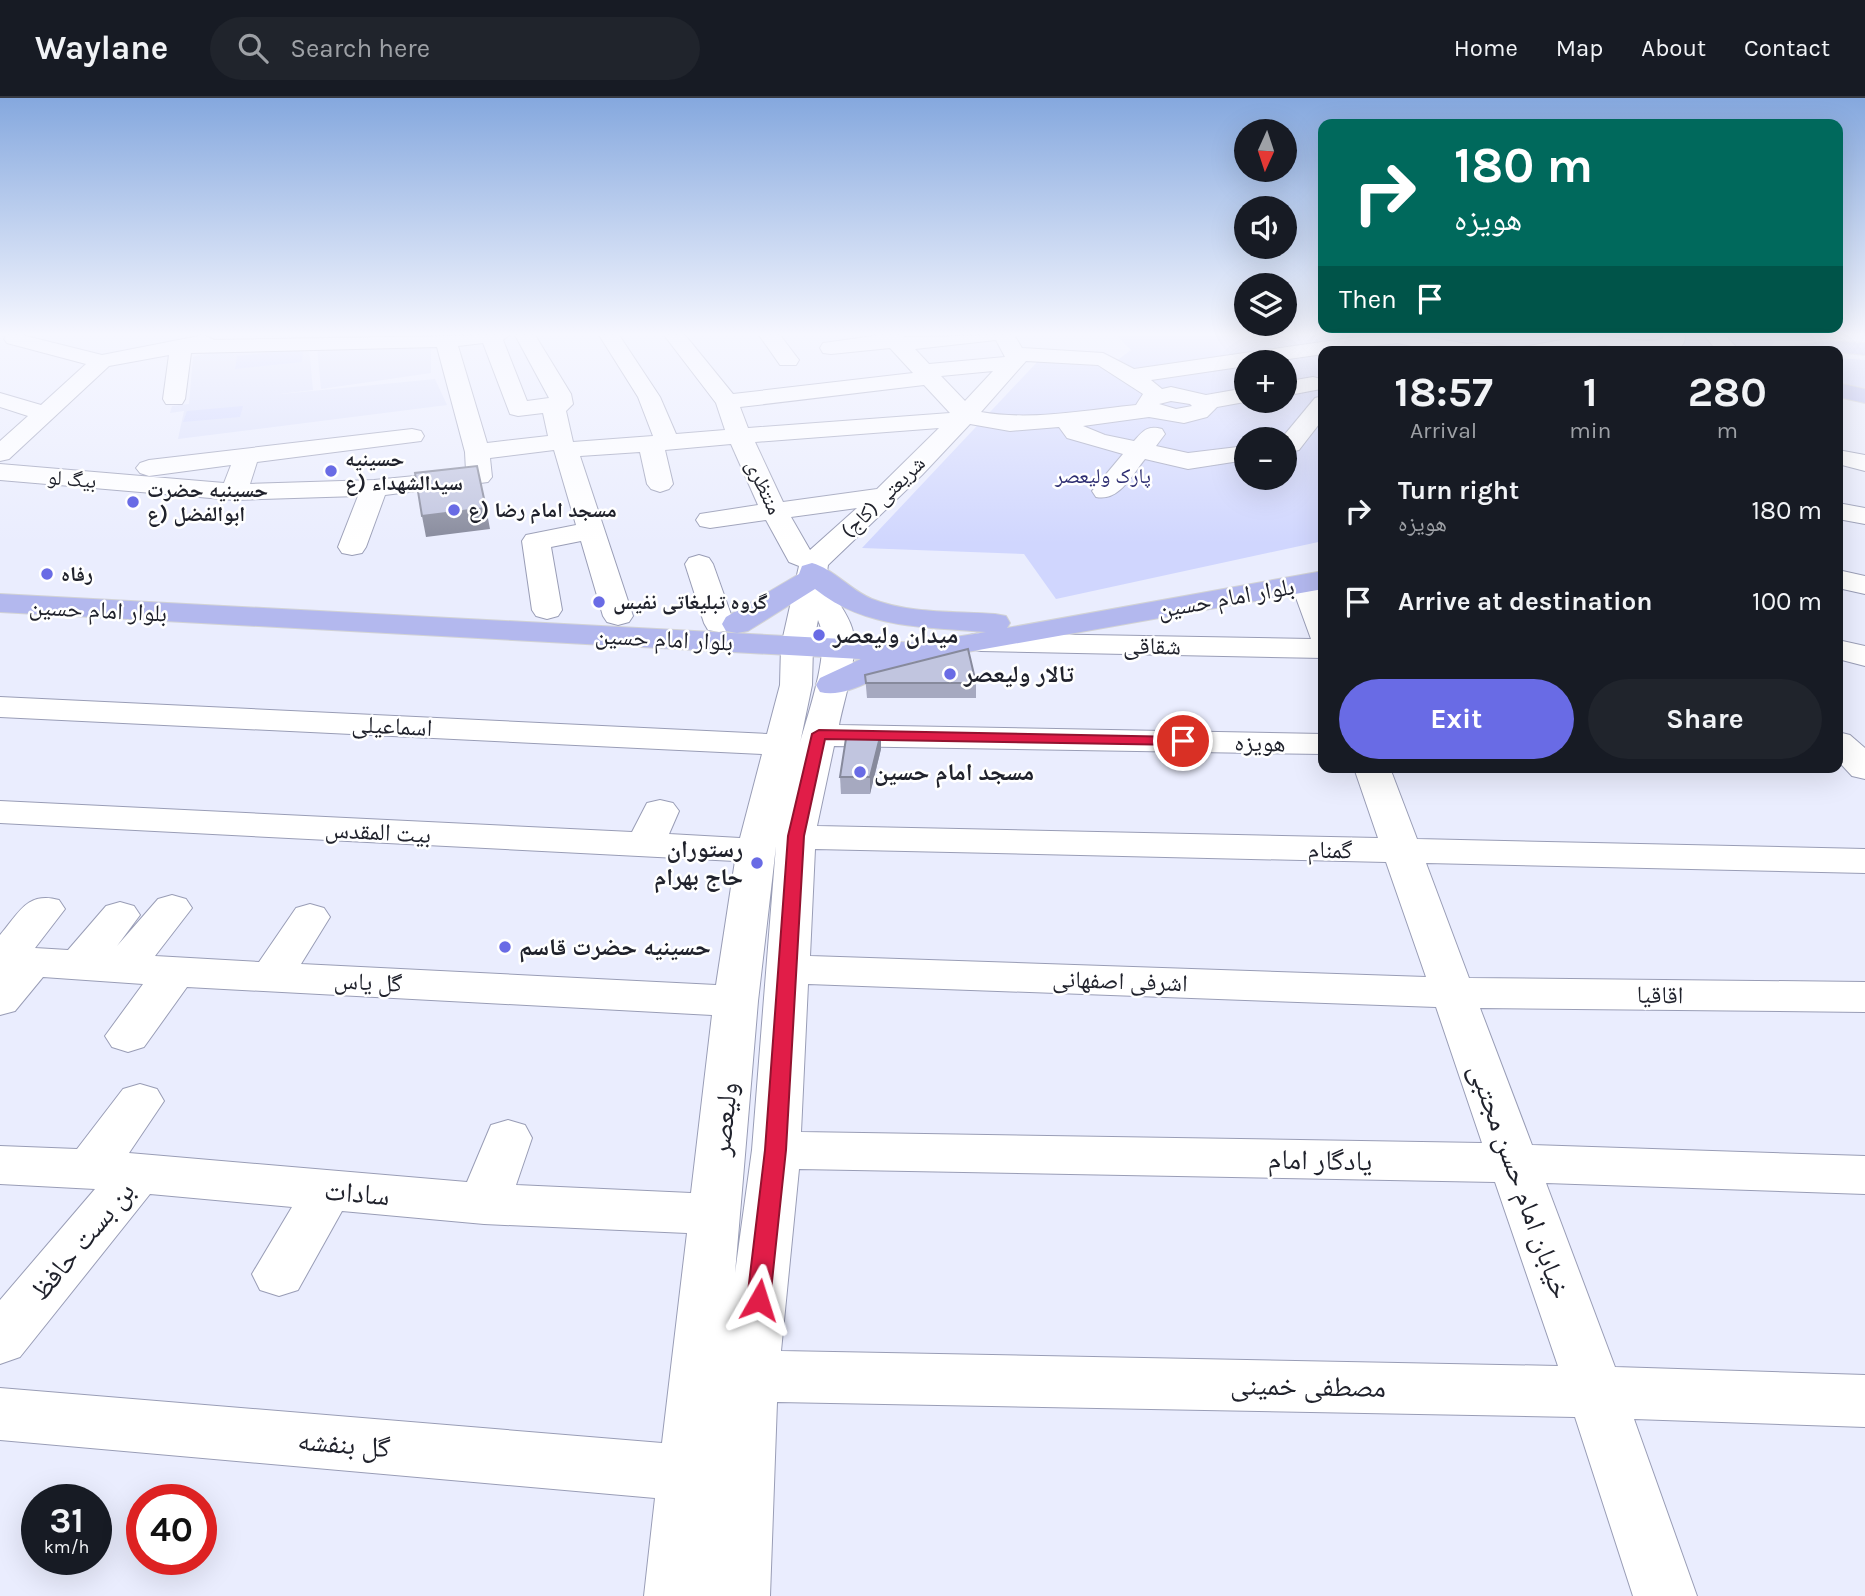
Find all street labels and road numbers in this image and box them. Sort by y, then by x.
street label: شریعتی (کاج) [836,451,931,544]
street label: منتظری [741,456,787,518]
street label: بیگ لو [47,465,97,493]
street label: بلوار امام حسین [1155,572,1297,626]
street label: بلوار امام حسین [28,592,168,630]
street label: بلوار امام حسین [594,621,734,659]
street label: شقاقی [1123,631,1181,661]
street label: اسماعیلی [351,710,433,742]
street label: هویزه [1234,729,1286,757]
street label: بیت المقدس [324,815,432,849]
street label: گمنام [1307,836,1353,866]
street label: اشرفی اصفهانی [1052,965,1188,997]
street label: گل یاس [333,966,403,998]
street label: اقاقیا [1636,981,1684,1009]
street label: خیابان امام حسن مجتبی [1460,1059,1578,1304]
street label: ولیعصر [704,1081,744,1158]
street label: یادگار امام [1267,1143,1373,1179]
street label: سادات [323,1174,391,1212]
street label: بن بست حافظ [23,1175,142,1308]
street label: مصطفی خمینی [1230,1368,1386,1405]
street label: گل بنفشه [296,1424,392,1466]

